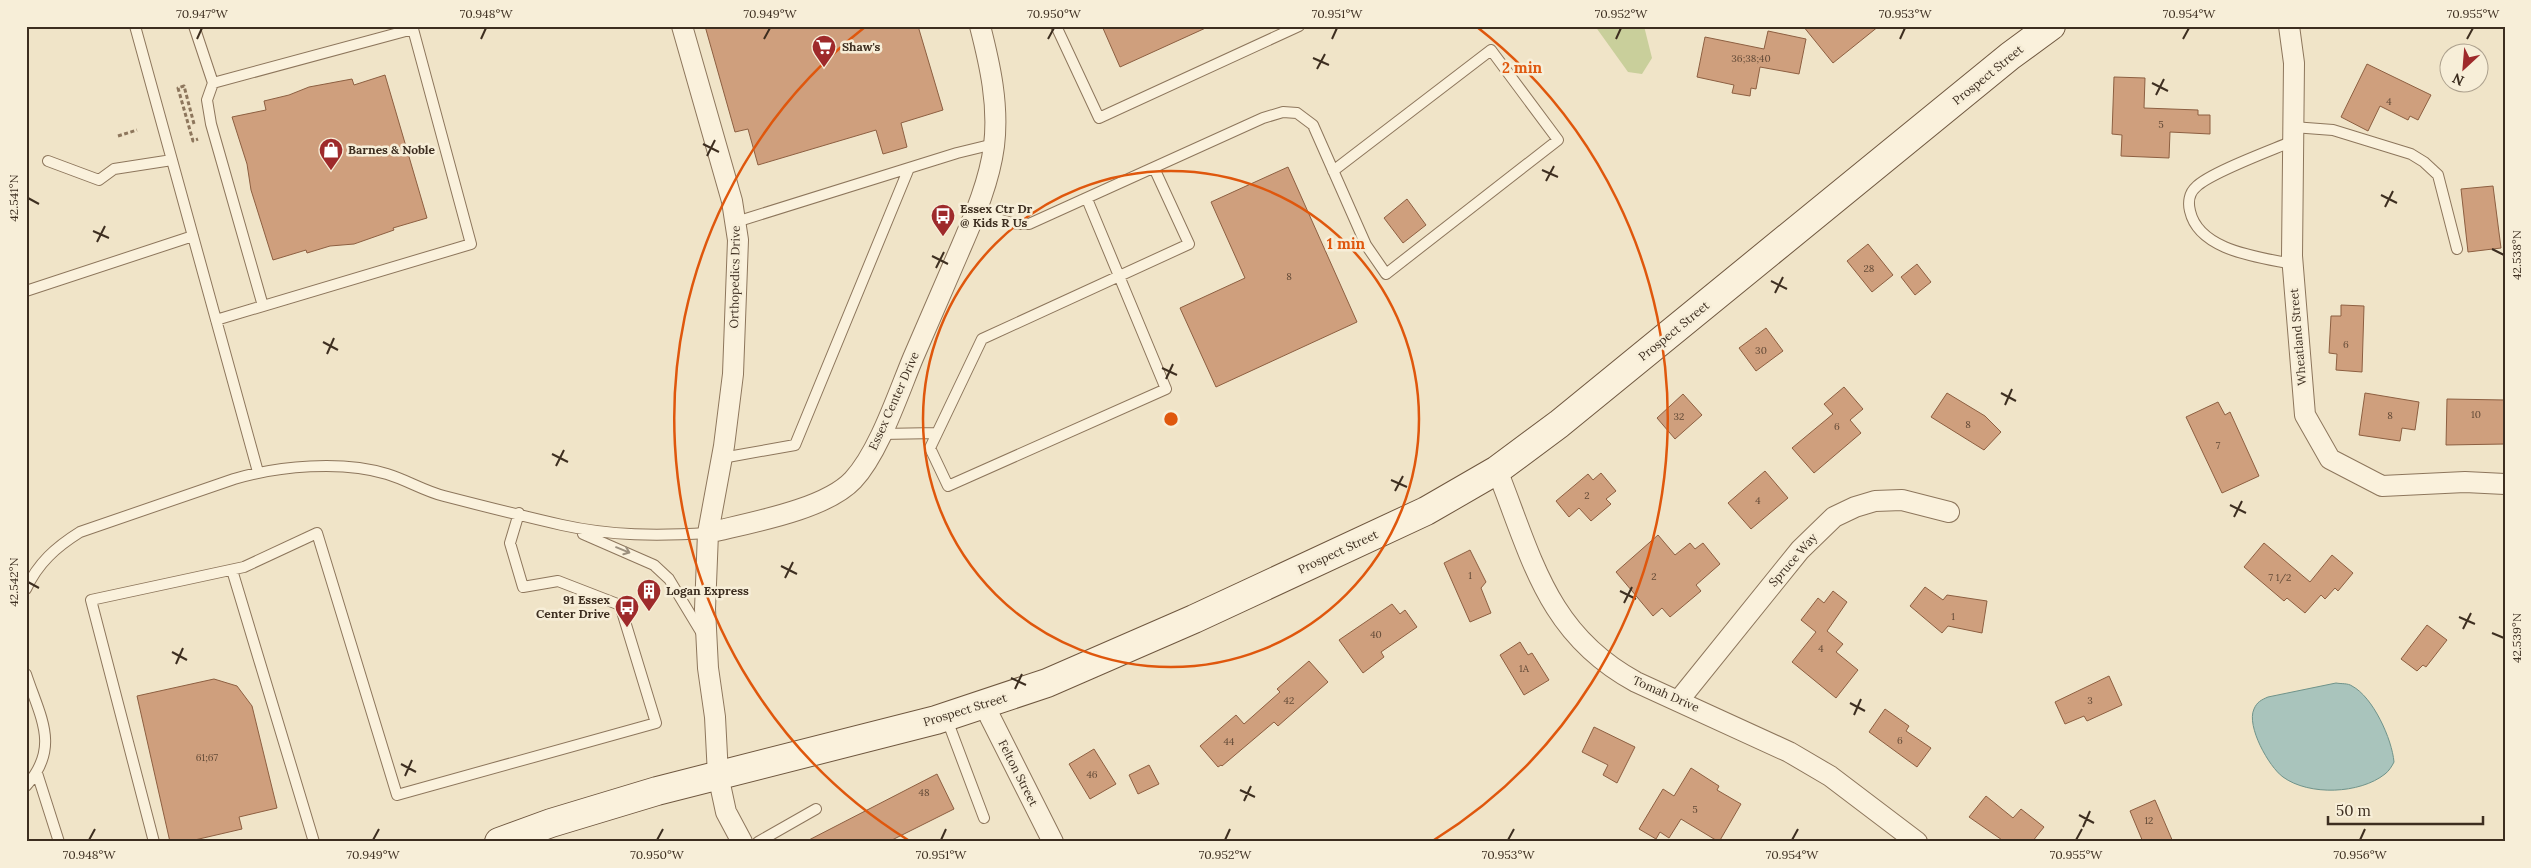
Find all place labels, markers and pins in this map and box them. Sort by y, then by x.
supermarket icon: Shaw's [811,34,837,68]
place label: Shaw's [842,39,881,54]
shop icon: Barnes & Noble [318,137,344,171]
place label: Barnes & Noble [348,142,436,157]
place label: Essex Ctr Dr @ Kids R Us [960,201,1032,230]
bus stop icon: Essex Ctr Dr @ Kids R Us [930,203,956,237]
centre of rings [1162,410,1180,428]
building icon: Logan Express [636,578,662,612]
place label: Logan Express [666,583,749,598]
place label: 91 Essex Center Drive [536,592,611,621]
bus stop icon: 91 Essex Center Drive [614,594,640,628]

